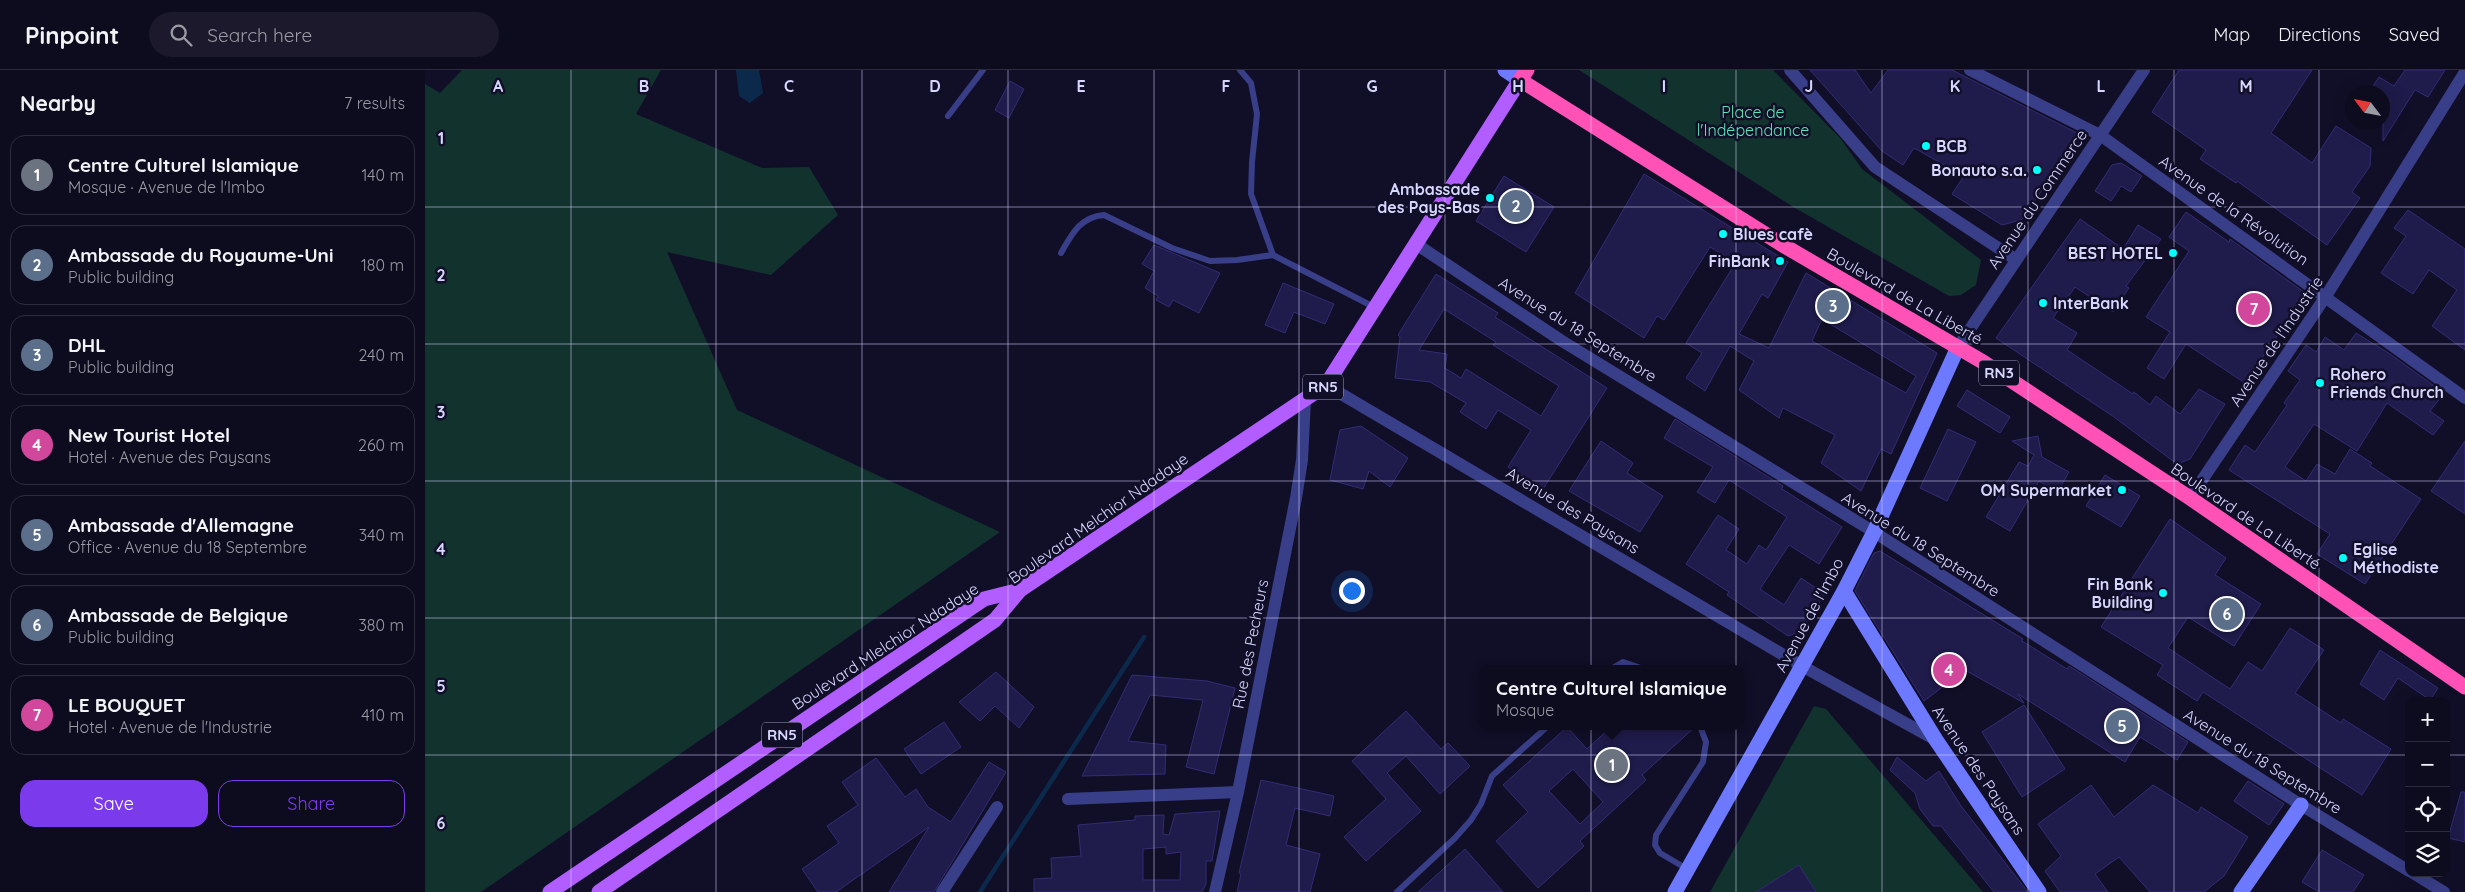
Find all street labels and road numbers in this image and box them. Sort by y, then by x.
street label: Avenue du Commerce [1983,125,2091,273]
street label: Avenue de la Révolution [2155,151,2313,269]
street label: Boulevard de La Liberté [1824,243,1986,349]
street label: Avenue du 18 Septembre [1495,272,1661,386]
street label: Avenue de l'Industrie [2225,272,2327,410]
road number: RN3 [1979,360,2019,386]
road number: RN5 [1303,374,1343,400]
street label: Boulevard Melchior Ndadaye [1004,448,1192,588]
street label: Boulevard de La Liberté [2167,458,2325,574]
street label: Avenue des Paysans [1503,462,1643,558]
street label: Avenue du 18 Septembre [1838,487,2004,601]
street label: Avenue de l'Imbo [1770,554,1848,676]
street label: Boulevard Mlelchior Ndadaye [788,578,982,714]
street label: Rue des Pecheurs [1228,578,1272,710]
street label: Avenue des Paysans [1928,701,2030,839]
street label: Avenue du 18 Septembre [2180,704,2346,818]
road number: RN5 [762,722,802,748]

